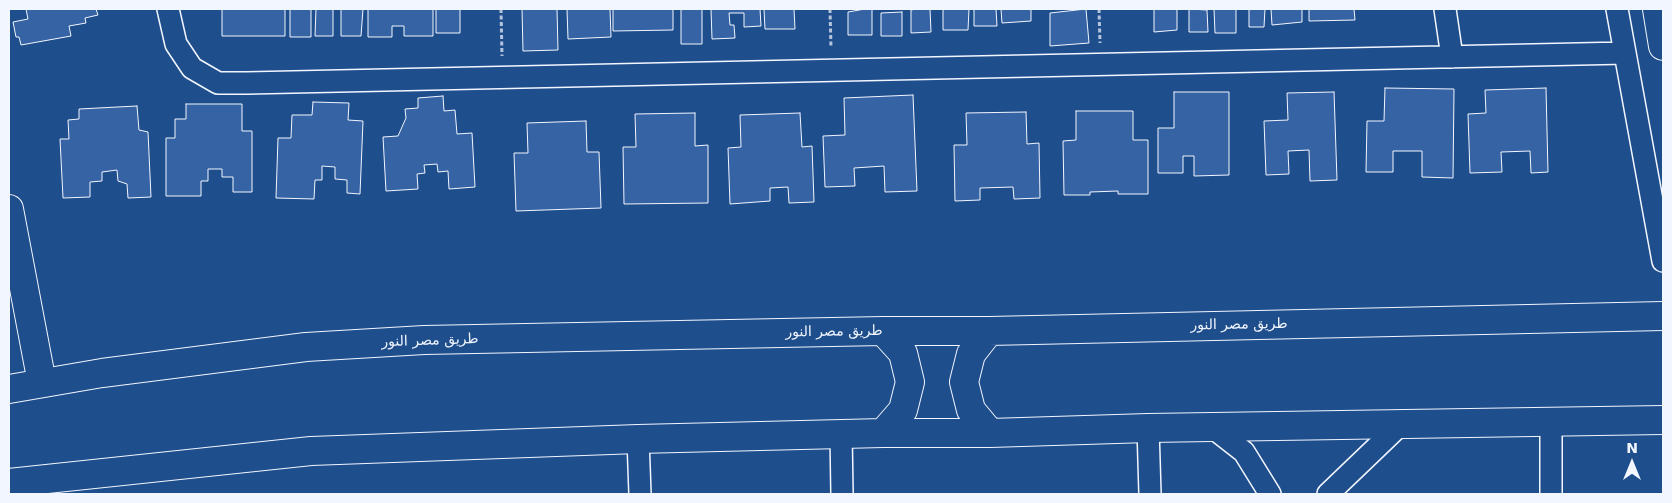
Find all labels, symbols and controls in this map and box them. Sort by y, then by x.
street label: طريق مصر النور [1190,316,1288,334]
street label: طريق مصر النور [785,323,883,341]
street label: طريق مصر النور [381,331,479,351]
north arrow [1607,438,1657,488]
text: N [1626,440,1638,456]

